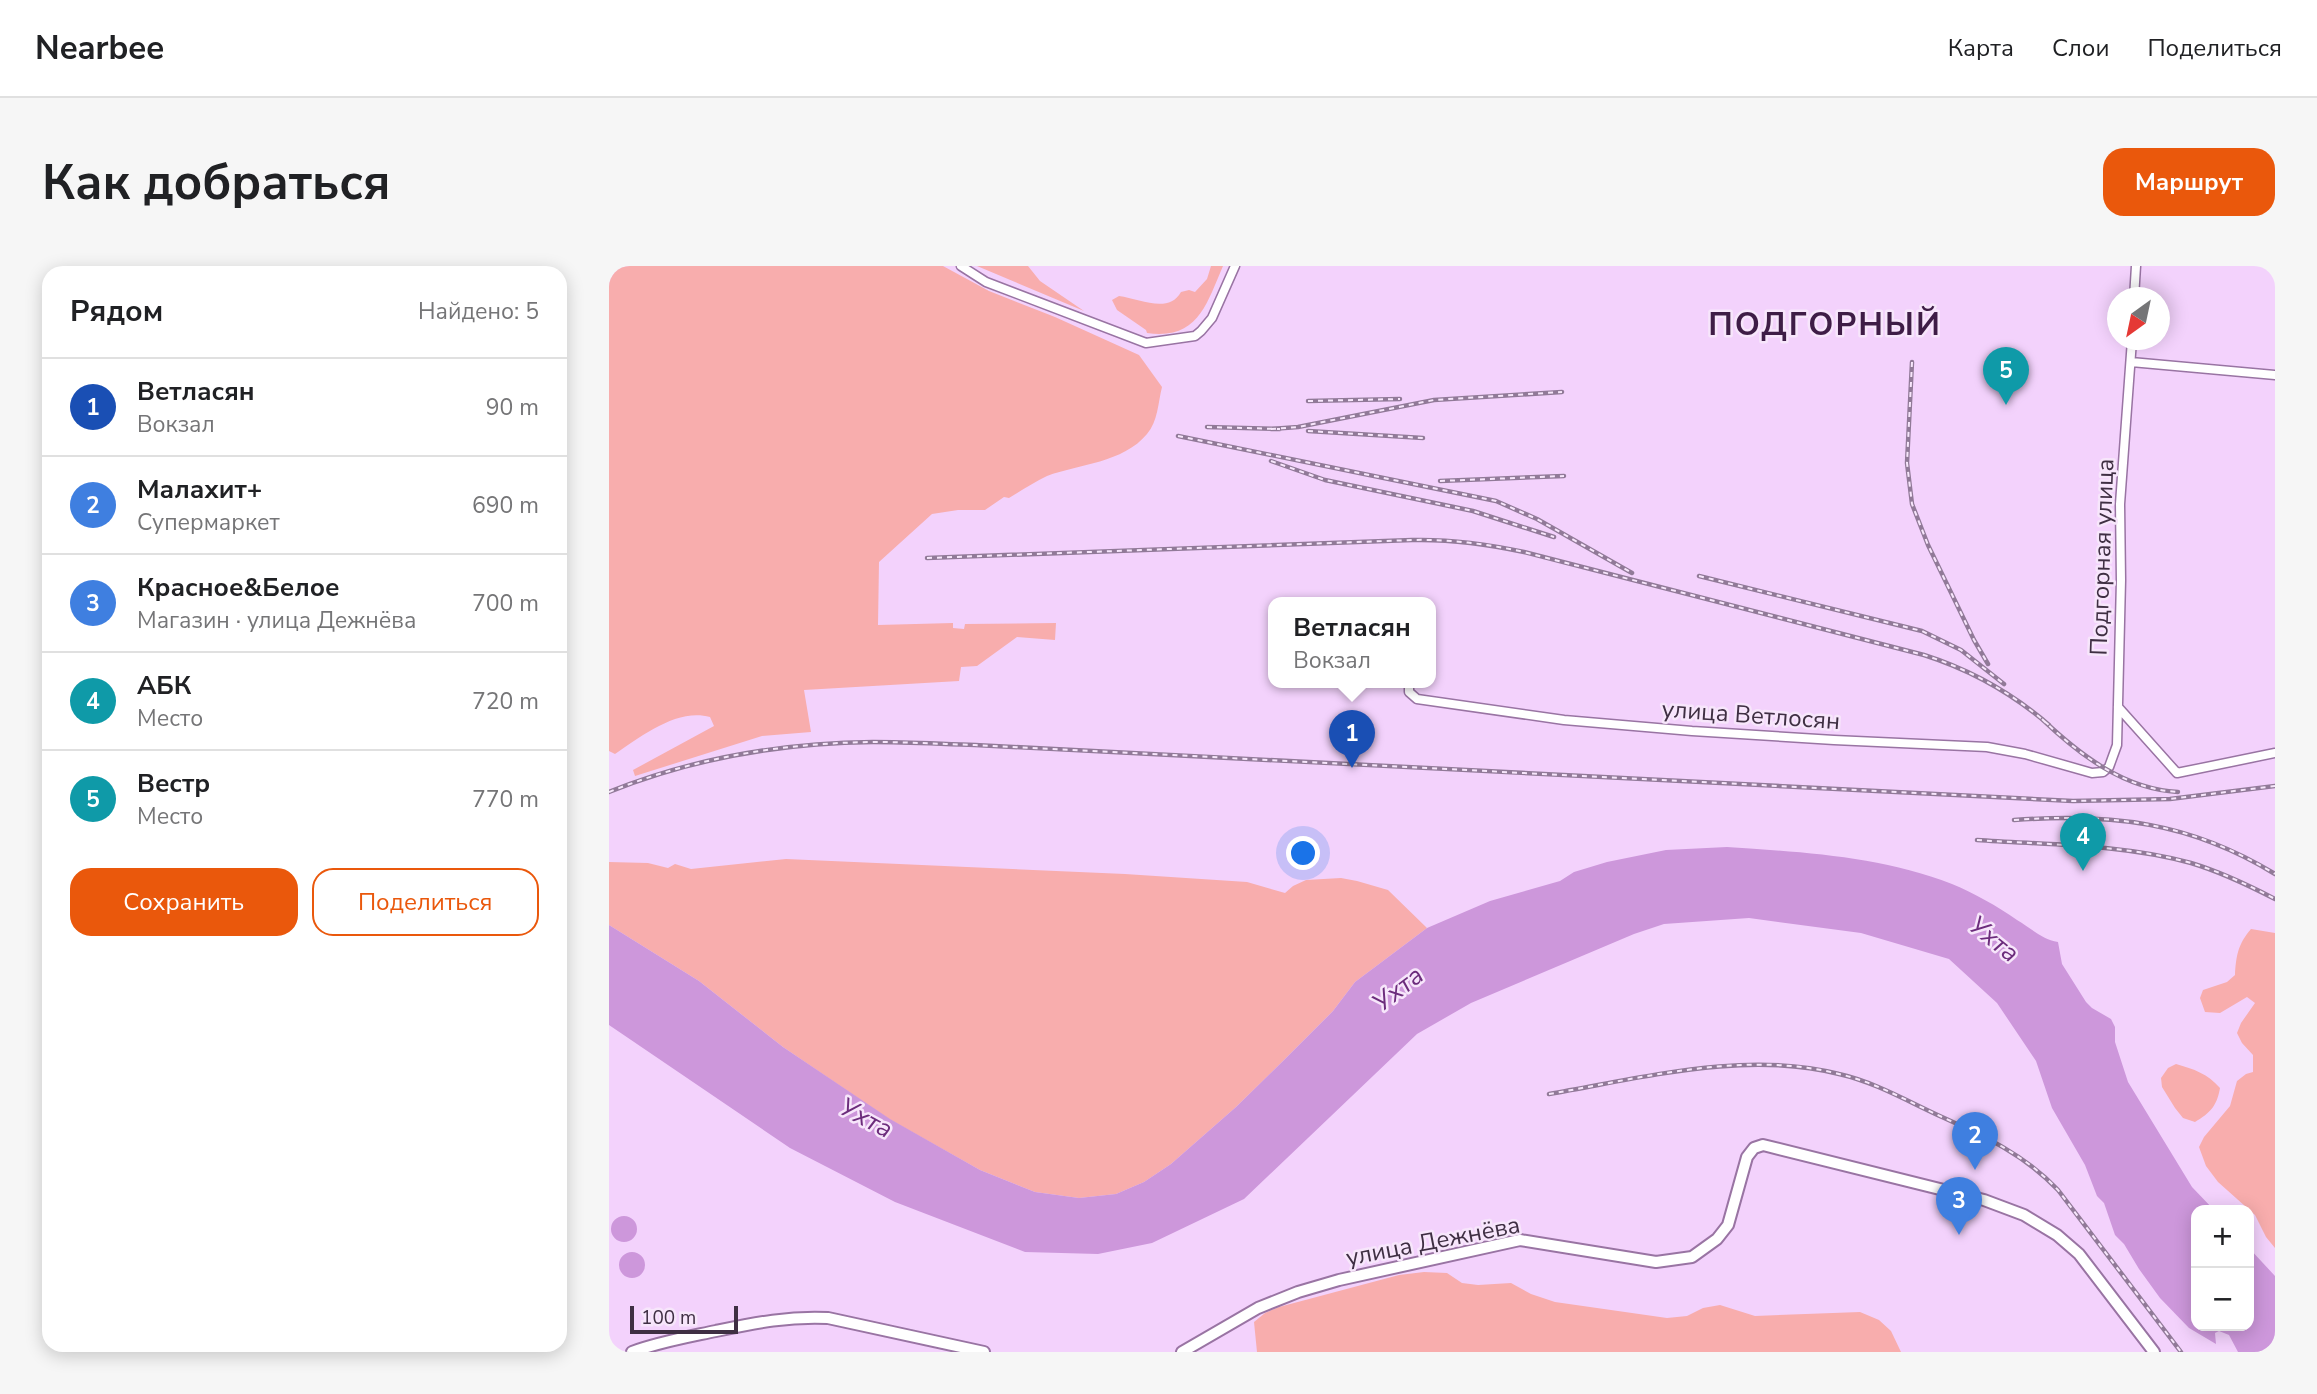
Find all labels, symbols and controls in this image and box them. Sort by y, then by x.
text: Nearbee [35,26,164,71]
text: Карта [1948,32,2014,64]
text: Слои [2052,32,2109,64]
text: Поделиться [2147,32,2282,64]
button: Маршрут [2103,148,2275,216]
text: Как добраться [42,149,390,216]
north arrow [2107,287,2170,350]
text: Рядом [70,291,163,332]
text: Найдено: 5 [418,296,539,327]
district label: ПОДГОРНЫЙ [1708,303,1942,346]
pin: 5 [1983,347,2029,405]
text: Ветласян [137,374,255,409]
text: 1 [86,392,100,423]
text: 90 m [486,392,539,423]
text: Вокзал [137,409,215,440]
street label: Подгорная улица [2083,458,2121,656]
text: Малахит+ [137,472,262,507]
text: 2 [86,490,100,521]
text: 690 m [472,490,539,521]
text: Супермаркет [137,507,280,538]
text: Красное&Белое [137,570,340,605]
text: 3 [86,588,100,619]
text: 700 m [472,588,539,619]
popup [1268,597,1436,688]
text: Магазин · улица Дежнёва [137,605,416,636]
text: Ветласян [1293,610,1411,645]
text: Вокзал [1293,645,1371,676]
text: АБК [137,668,191,703]
text: 4 [86,686,100,717]
text: 720 m [472,686,539,717]
street label: улица Ветлосян [1661,693,1841,737]
text: Место [137,703,203,734]
pin: 1 [1329,710,1375,768]
text: Вестр [137,766,210,801]
text: 5 [86,784,100,815]
text: 770 m [472,784,539,815]
text: Место [137,801,203,832]
pin: 4 [2060,813,2106,871]
your location [1286,836,1320,870]
button: Сохранить [70,868,298,936]
button: Поделиться [312,868,539,936]
water label: Ухта [1961,908,2027,970]
water label: Ухта [1365,958,1431,1020]
water label: Ухта [833,1089,899,1147]
pin: 2 [1952,1112,1998,1170]
pin: 3 [1936,1177,1982,1235]
map controls [2191,1205,2254,1331]
button: + [2191,1205,2254,1268]
street label: улица Дежнёва [1343,1208,1523,1274]
button: − [2191,1268,2254,1331]
scale bar [630,1303,739,1335]
text: 100 m [641,1305,696,1331]

